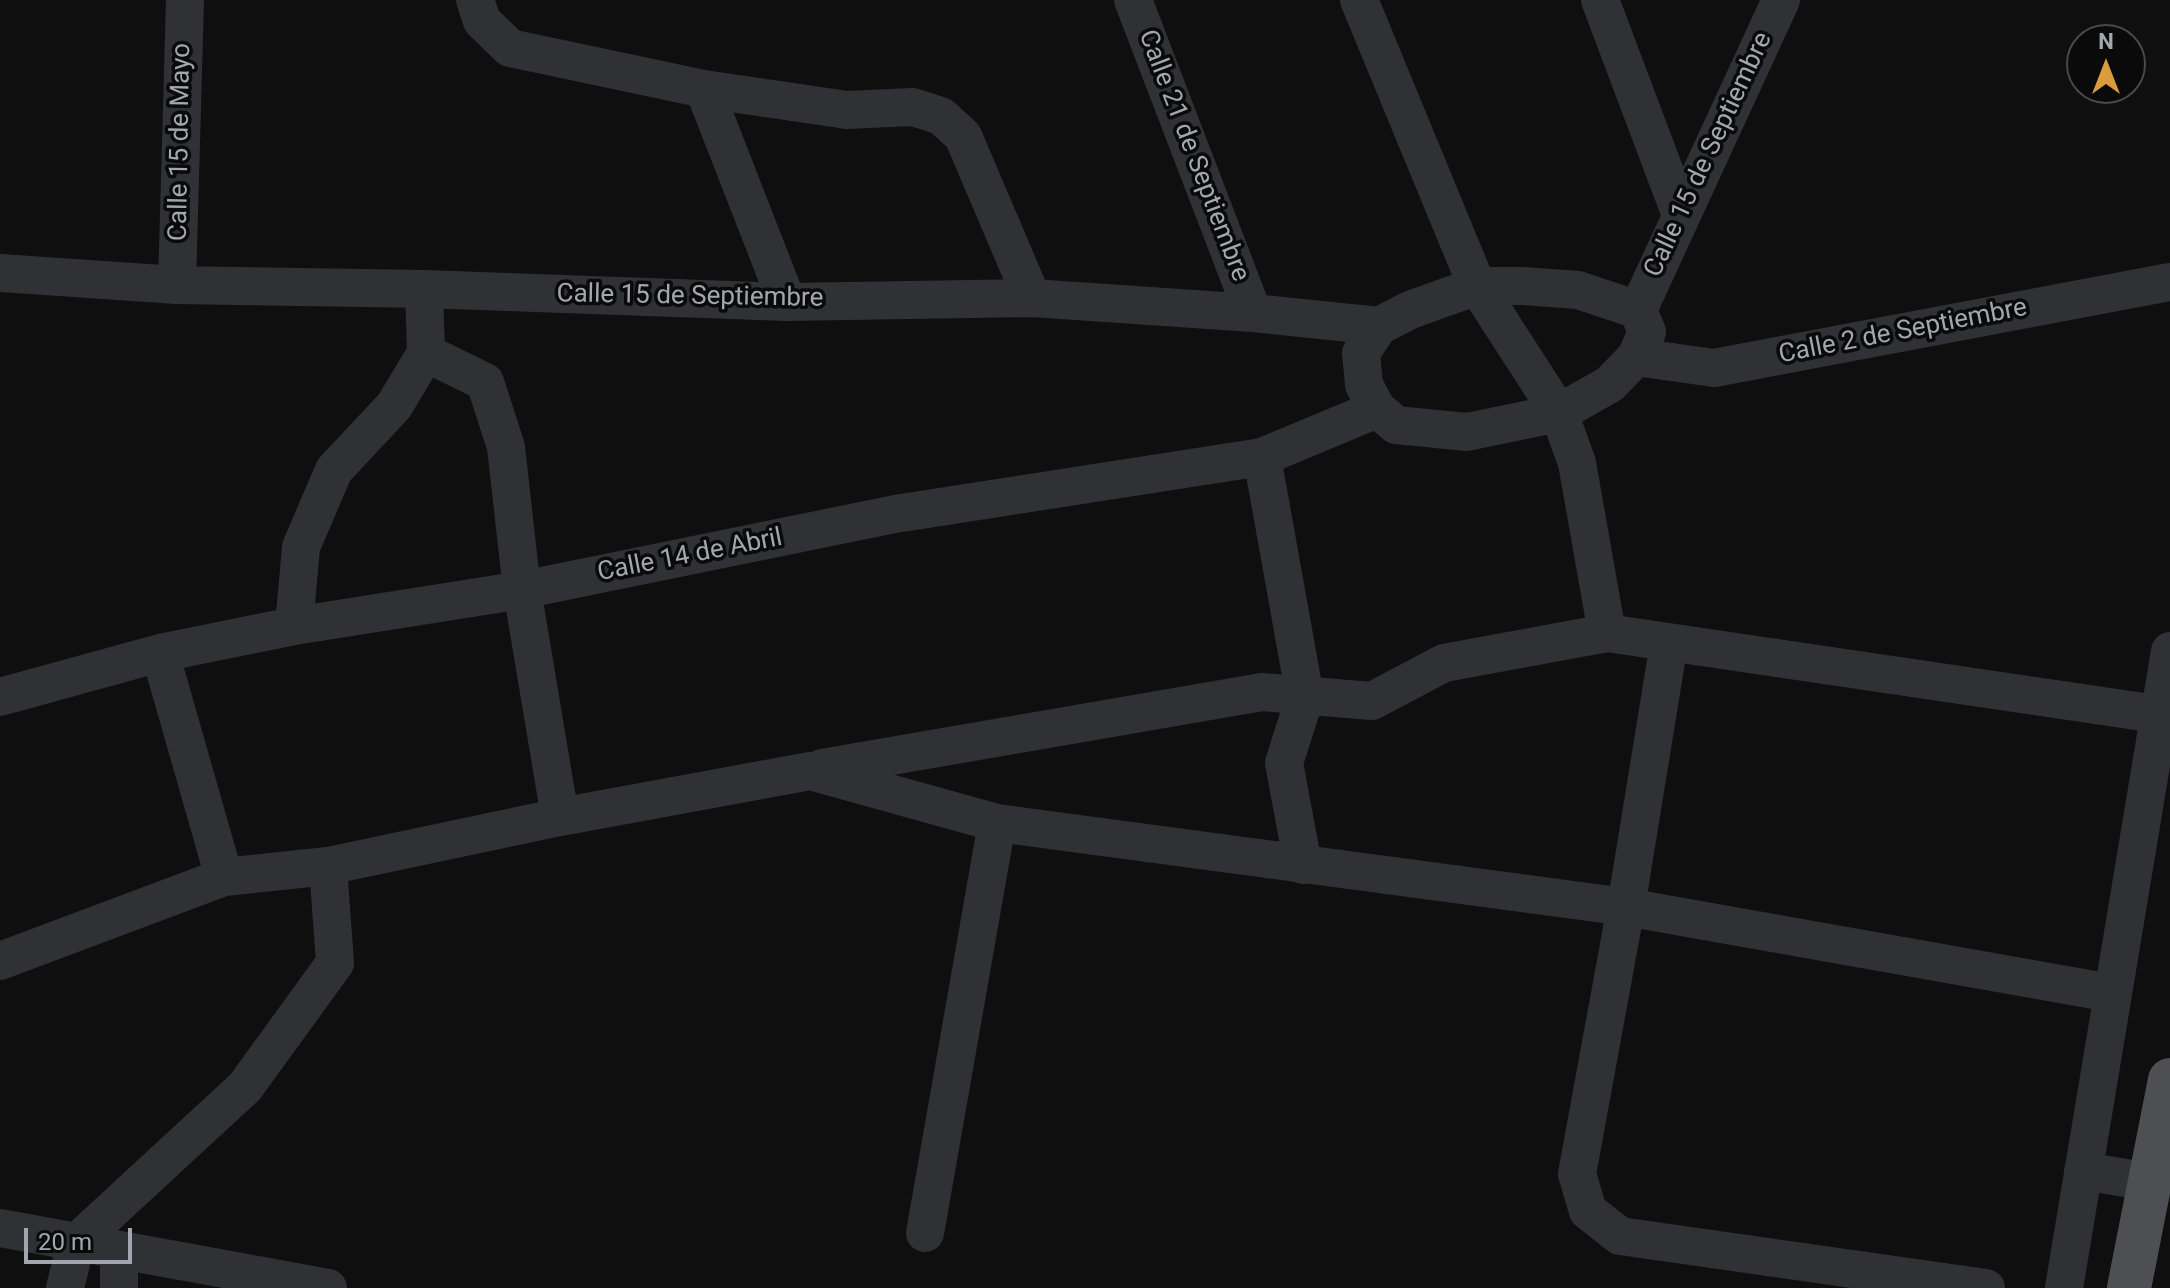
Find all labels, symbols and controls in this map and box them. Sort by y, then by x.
north arrow [2066,24,2146,104]
street label: Calle 21 de Septiembre [1131,26,1255,286]
street label: Calle 15 de Septiembre [1639,28,1779,282]
text: N [2098,29,2114,54]
street label: Calle 15 de Mayo [164,43,198,241]
street label: Calle 15 de Septiembre [556,279,824,315]
street label: Calle 2 de Septiembre [1776,293,2030,371]
street label: Calle 14 de Abril [595,523,785,589]
scale bar [28,1212,136,1262]
text: 20 m [38,1228,92,1256]

